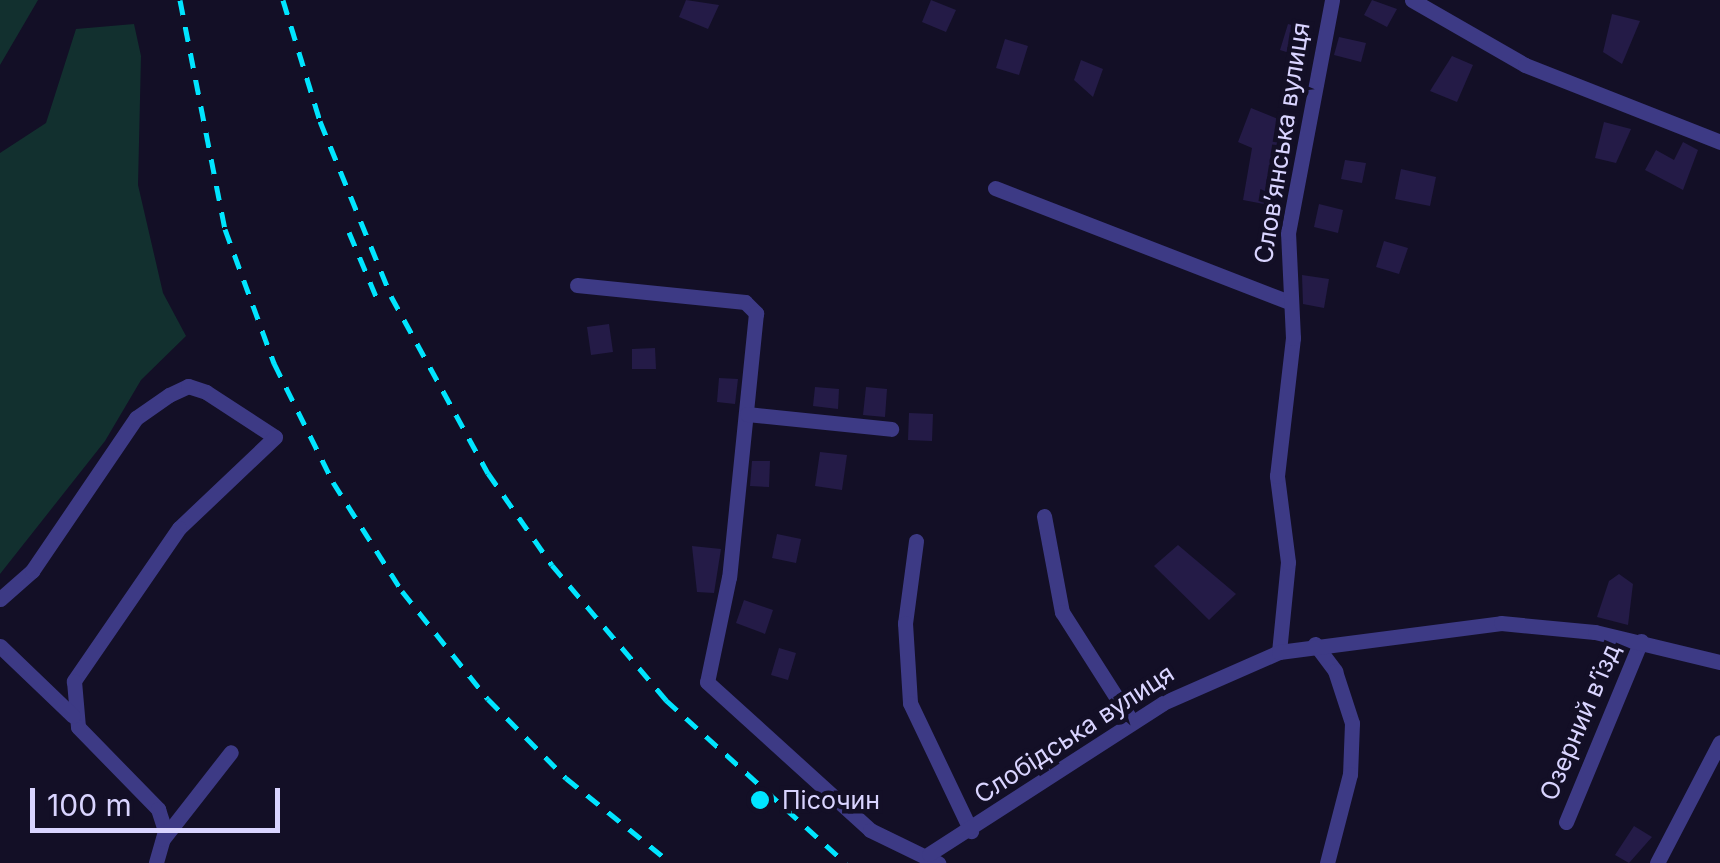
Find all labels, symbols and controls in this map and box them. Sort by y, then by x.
street label: Слов’янська вулиця [1248,20,1316,266]
street label: Озерний в’їзд [1533,639,1627,805]
street label: Слобідська вулиця [969,658,1179,810]
scale bar [35,768,285,830]
place label: Пісочин [782,785,880,815]
text: 100 m [47,787,132,823]
marker: Пісочин [747,787,773,813]

